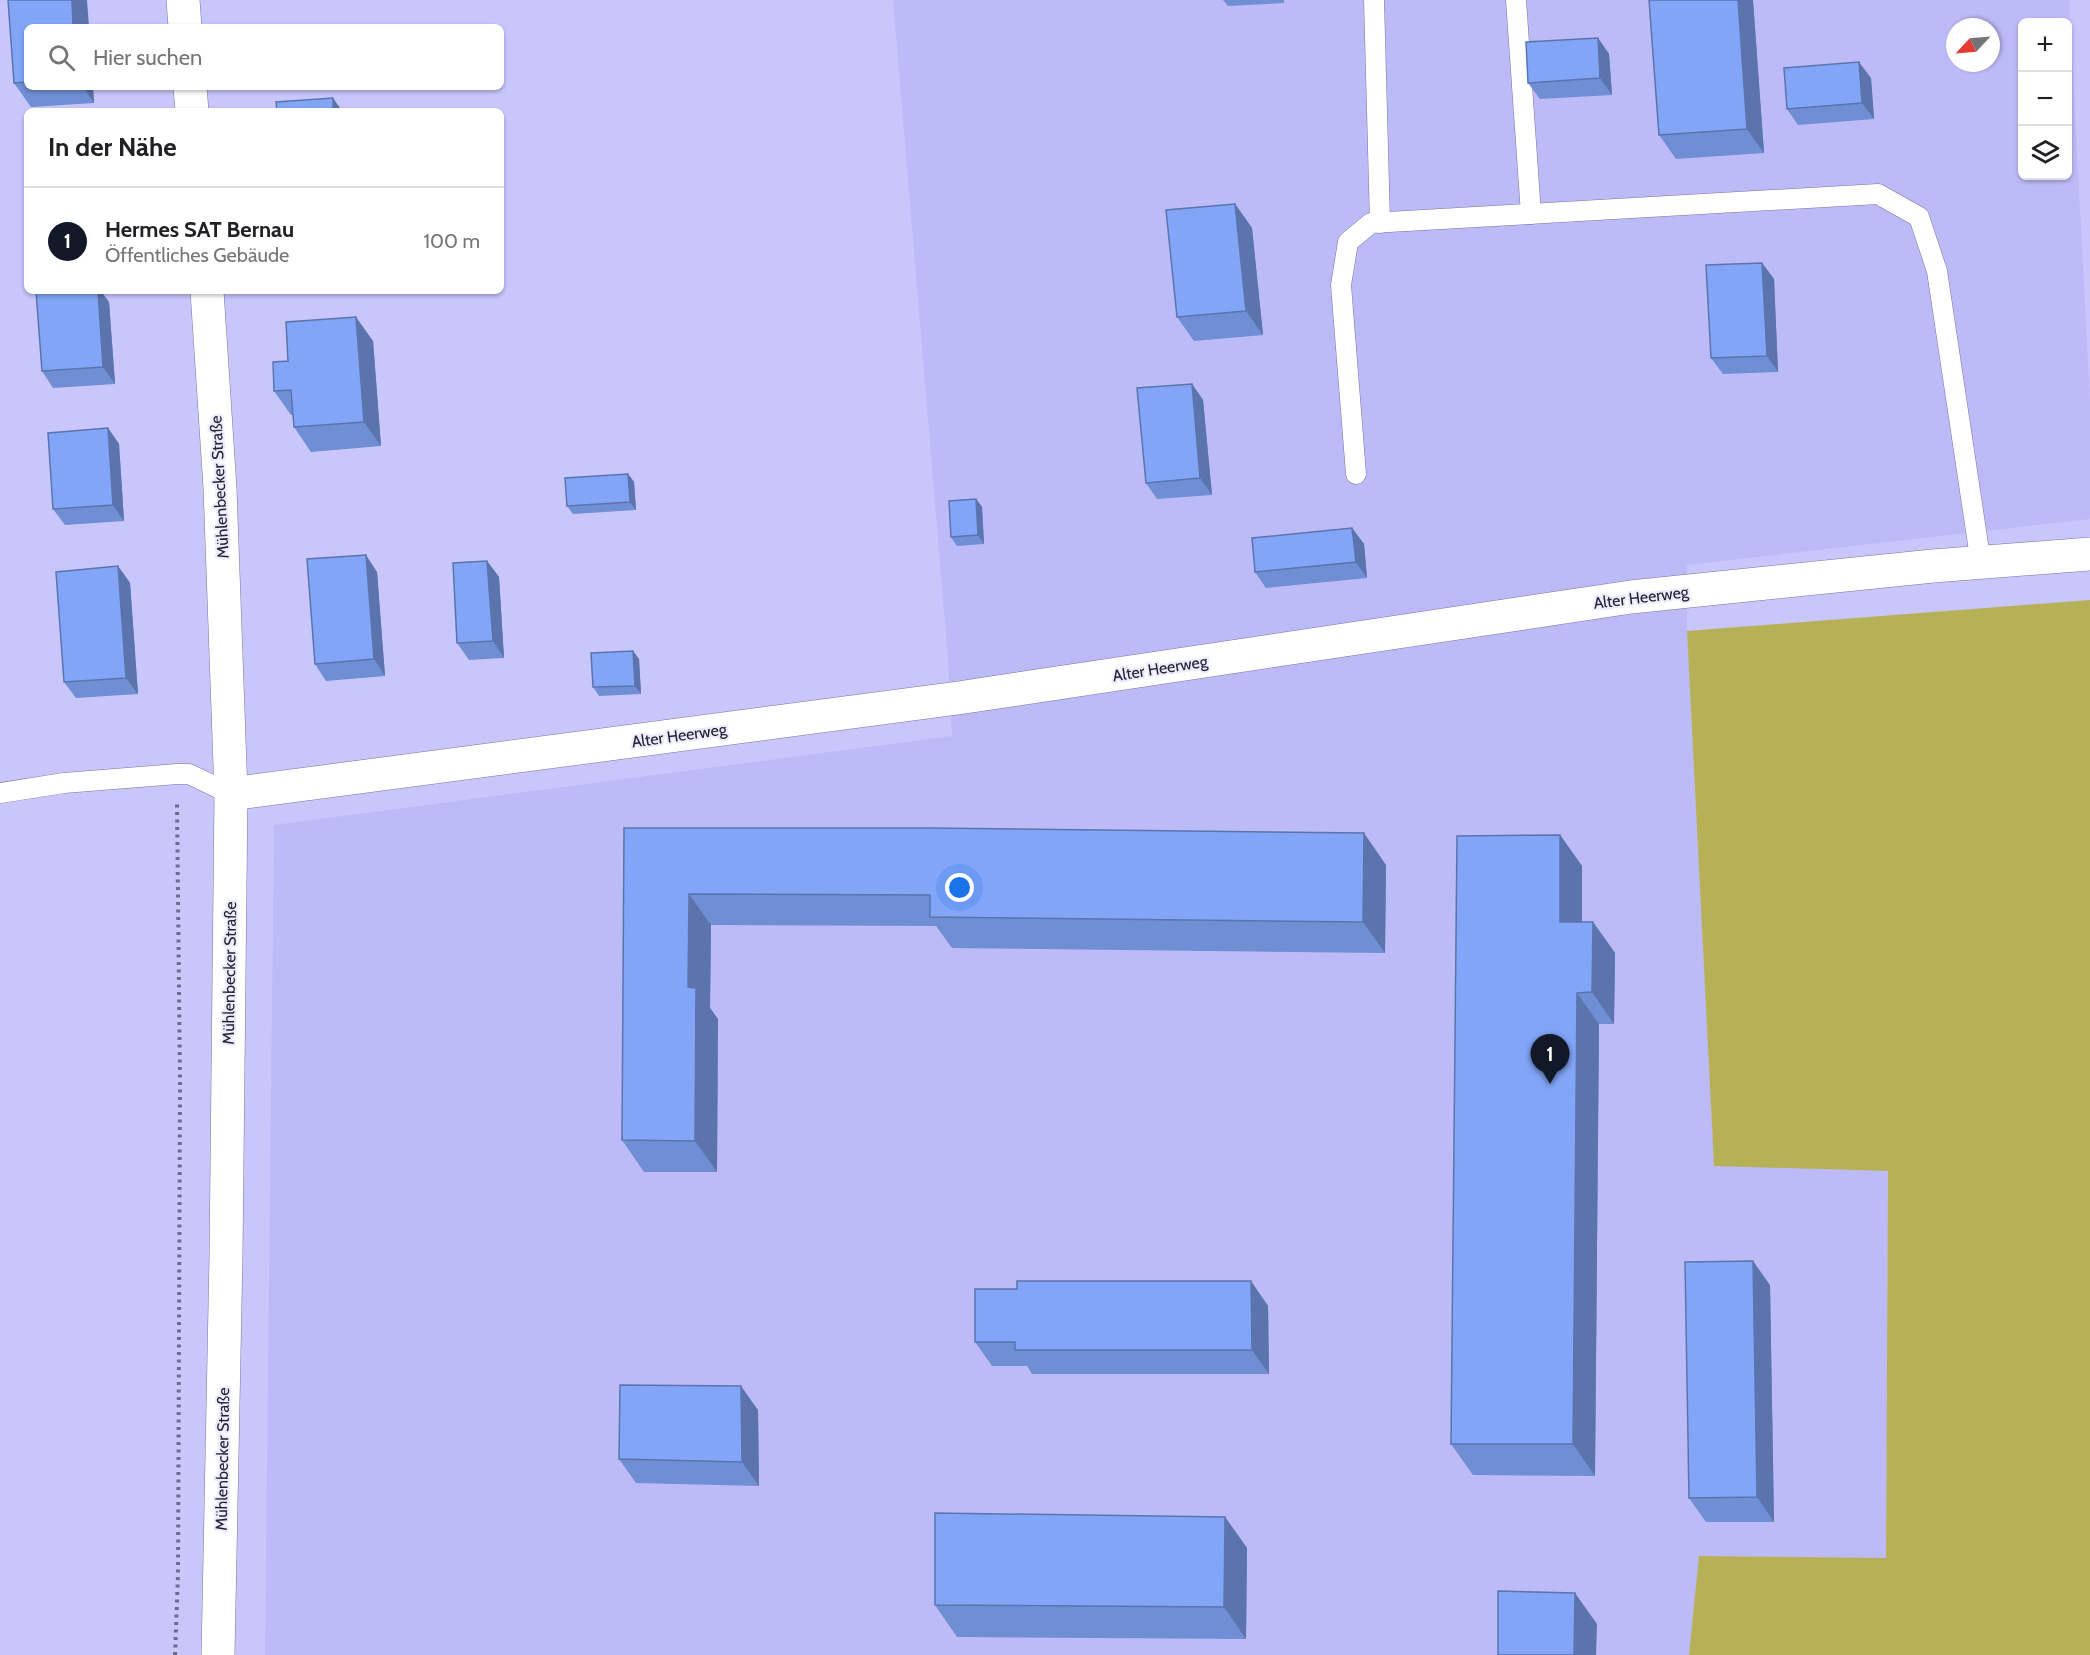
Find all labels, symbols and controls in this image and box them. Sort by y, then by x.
north arrow [1946,18,2000,72]
map controls [2018,18,2072,180]
button: + [2018,18,2072,72]
search box [24,24,504,90]
icon: search [45,41,78,74]
text: Hier suchen [93,44,202,71]
button: − [2018,72,2072,126]
button: layers [2018,126,2072,180]
text: In der Nähe [48,131,177,163]
text: Hermes SAT Bernau [105,216,294,243]
text: 1 [64,229,71,253]
text: 100 m [424,229,480,253]
text: Öffentliches Gebäude [105,243,289,267]
street label: Mühlenbecker Straße [206,415,233,559]
street label: Alter Heerweg [1592,582,1691,613]
street label: Alter Heerweg [1111,651,1210,685]
street label: Alter Heerweg [630,719,729,752]
your location [945,873,974,902]
street label: Mühlenbecker Straße [219,901,240,1045]
pin: 1 [1530,1034,1570,1084]
street label: Mühlenbecker Straße [212,1387,233,1531]

